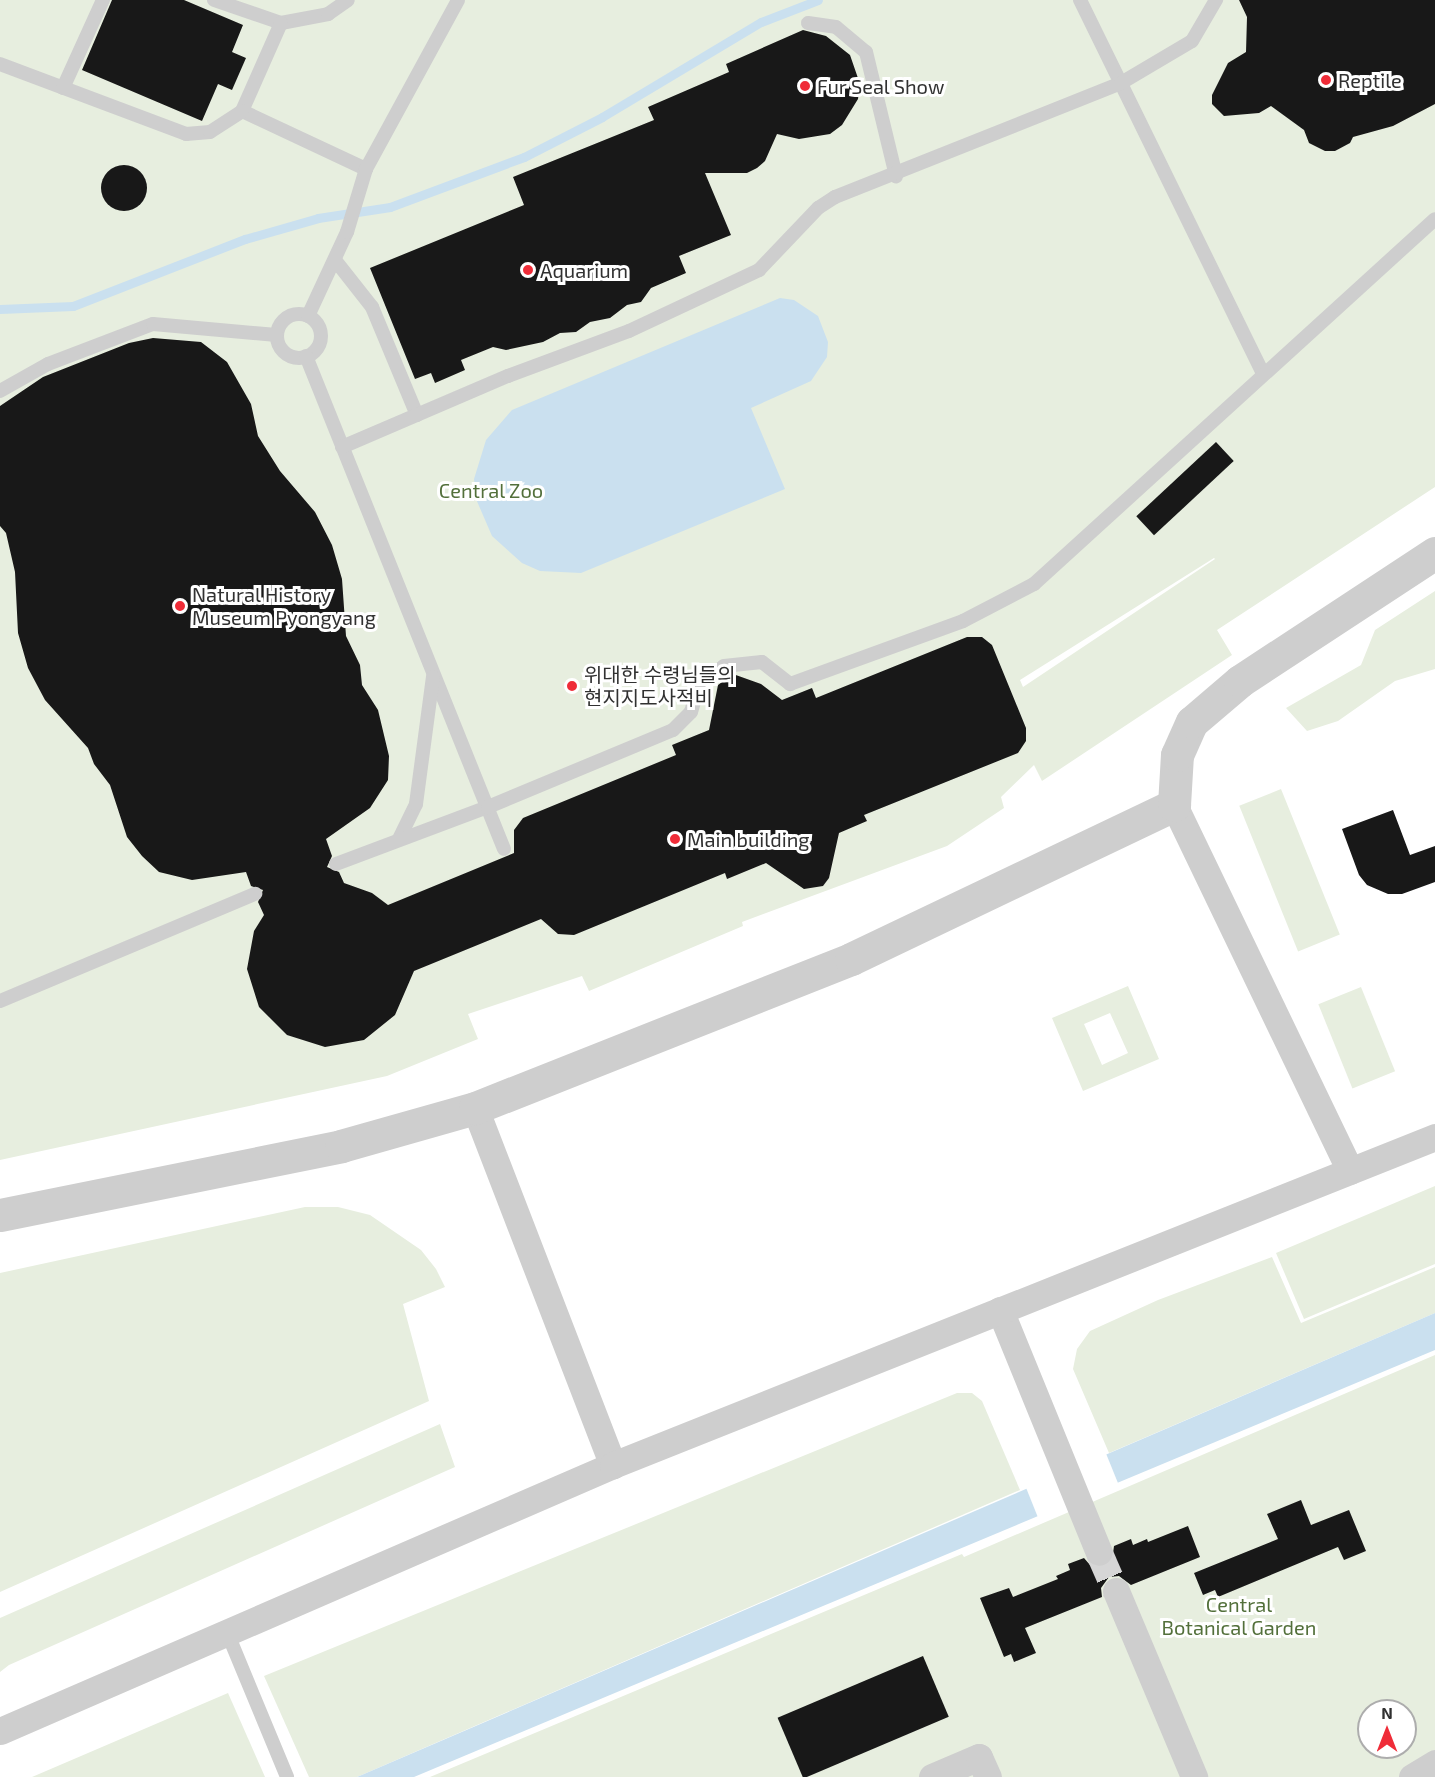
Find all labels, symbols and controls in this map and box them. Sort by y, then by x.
place label: Reptile [1338,68,1402,92]
marker: Reptile [1319,73,1333,87]
place label: Fur Seal Show [817,74,945,98]
marker: Fur Seal Show [798,79,812,93]
place label: Aquarium [540,258,628,282]
marker: Aquarium [521,263,535,277]
park label: Central Zoo [439,478,543,502]
place label: Natural History Museum Pyongyang [192,582,376,629]
marker: Natural History Museum Pyongyang [173,599,187,613]
place label: 위대한 수령님들의 현지지도사적비 [584,662,736,709]
marker: 위대한 수령님들의 현지지도사적비 [565,679,579,693]
place label: Main building [687,827,809,851]
marker: Main building [668,832,682,846]
park label: Central Botanical Garden [1161,1592,1317,1639]
north arrow [1357,1699,1417,1759]
text: N [1381,1703,1393,1722]

